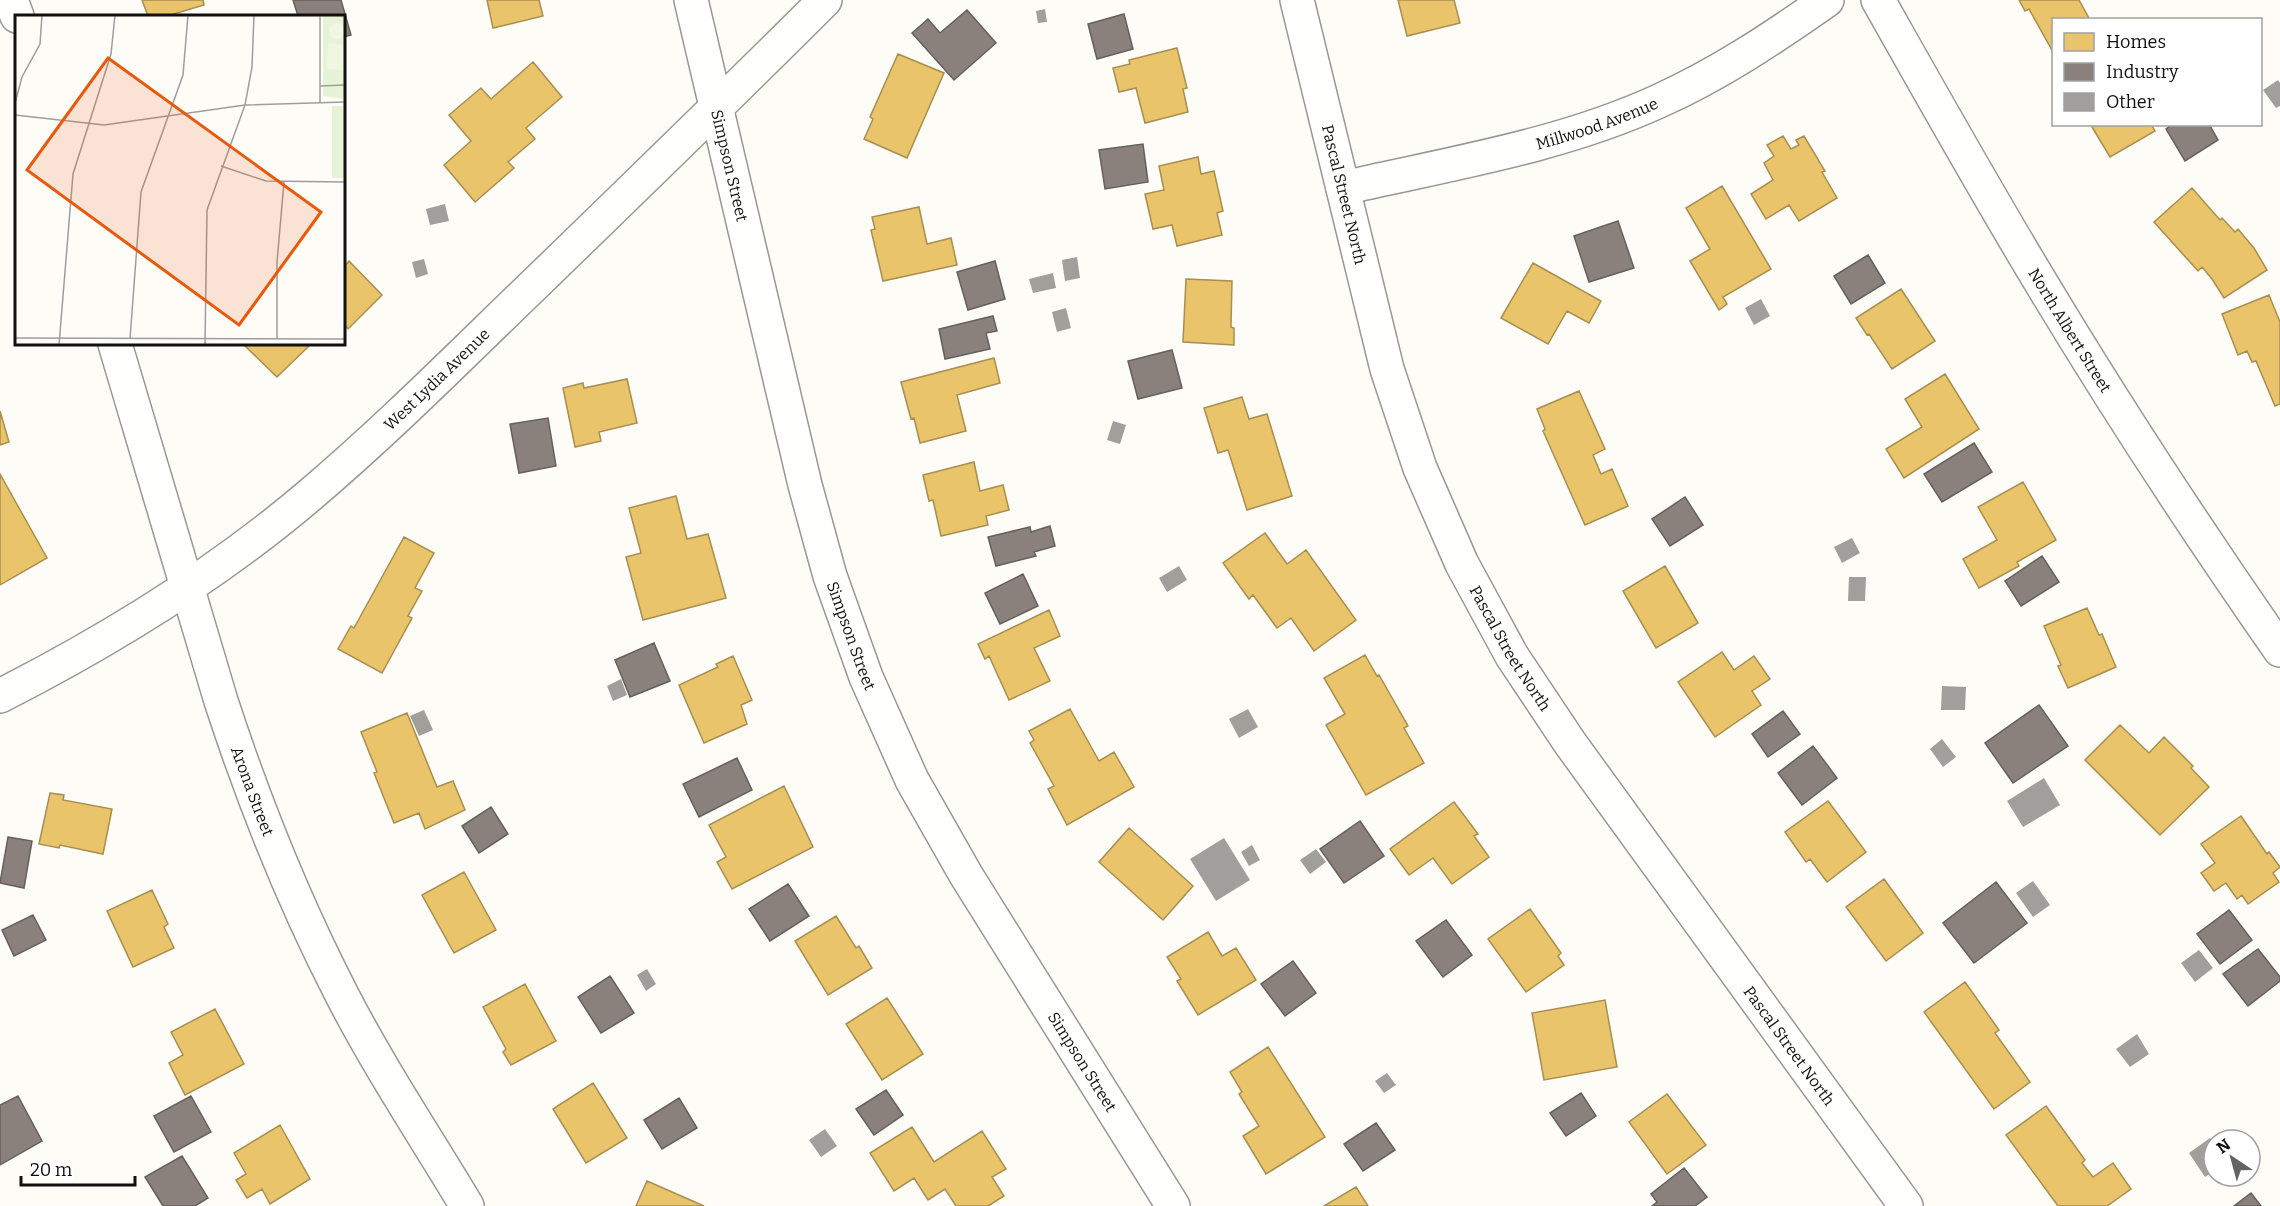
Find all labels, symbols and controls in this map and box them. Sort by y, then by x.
inset map [15,15,345,345]
legend [2052,18,2262,126]
text: Homes [2106,31,2166,53]
text: Industry [2106,61,2179,83]
text: Other [2106,91,2155,113]
street label: Millwood Avenue [1534,93,1661,153]
street label: Simpson Street [708,108,752,223]
street label: Pascal Street North [1318,123,1371,266]
street label: North Albert Street [2025,264,2116,396]
street label: West Lydia Avenue [380,324,493,434]
street label: Simpson Street [823,579,880,693]
street label: Pascal Street North [1466,582,1555,714]
street label: Arona Street [228,744,278,839]
street label: Pascal Street North [1740,982,1839,1109]
street label: Simpson Street [1044,1008,1121,1115]
north arrow [2202,1128,2262,1188]
text: N [2213,1135,2234,1158]
scale bar [21,1149,135,1187]
text: 20 m [30,1159,72,1181]

